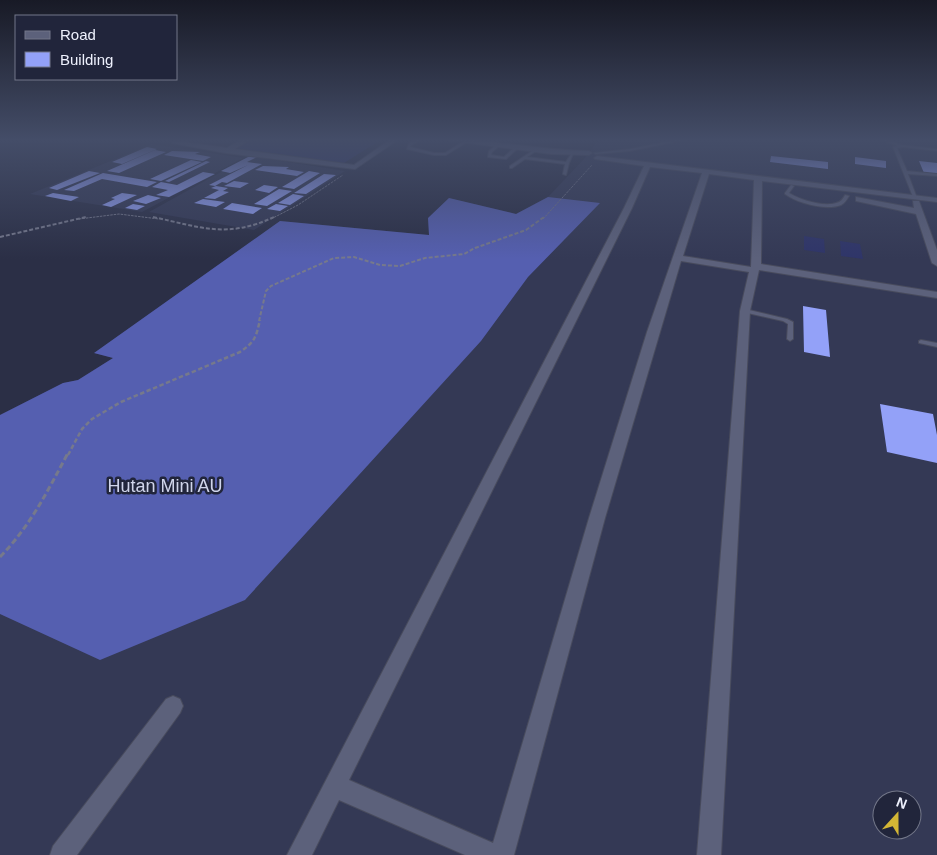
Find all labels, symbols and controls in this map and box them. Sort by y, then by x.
legend [15,15,178,80]
text: Road [60,26,96,43]
text: Building [60,51,113,68]
park label: Hutan Mini AU [107,476,223,496]
north arrow [872,790,922,840]
text: N [894,794,909,812]

